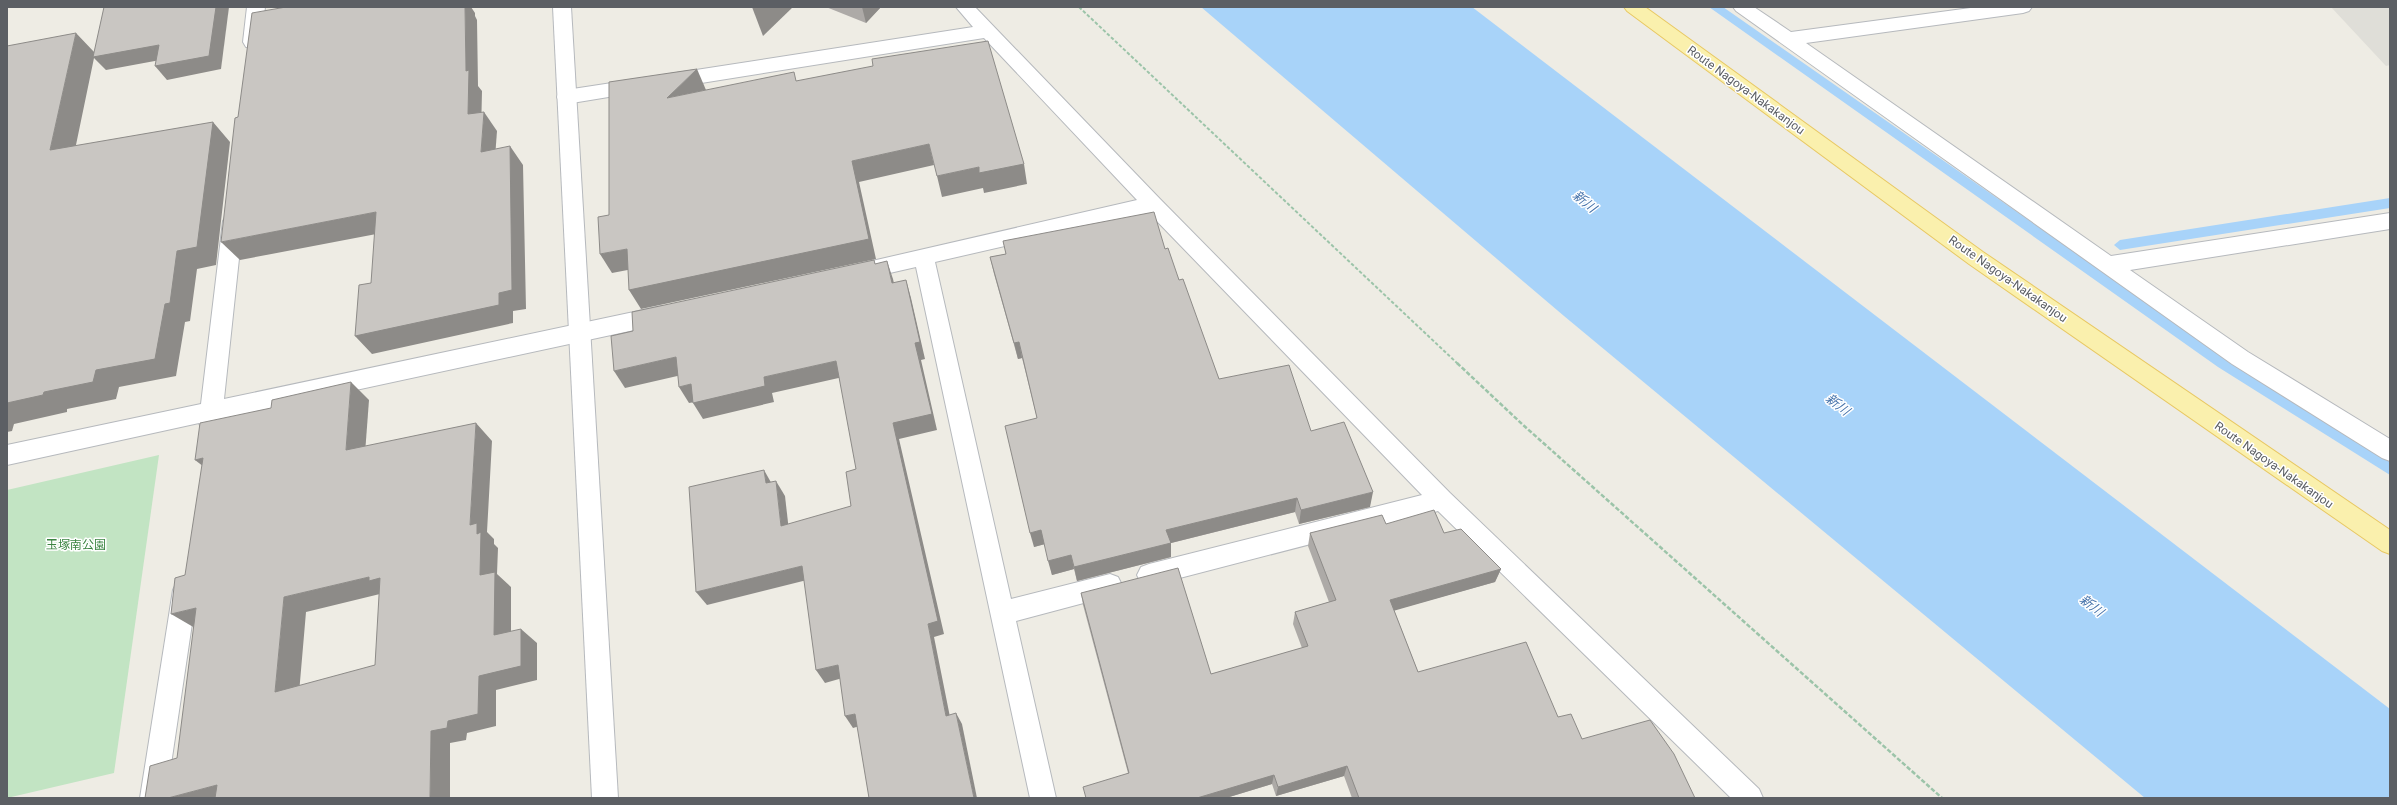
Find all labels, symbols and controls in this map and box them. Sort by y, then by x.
street label: Route Nagoya-Nakakanjou [1685,43,1807,137]
water label: 新川 [1570,187,1601,217]
street label: Route Nagoya-Nakakanjou [1946,233,2070,325]
water label: 新川 [1823,390,1854,420]
street label: Route Nagoya-Nakakanjou [2212,419,2336,511]
park label: 玉塚南公園 [46,538,106,552]
water label: 新川 [2077,591,2108,621]

